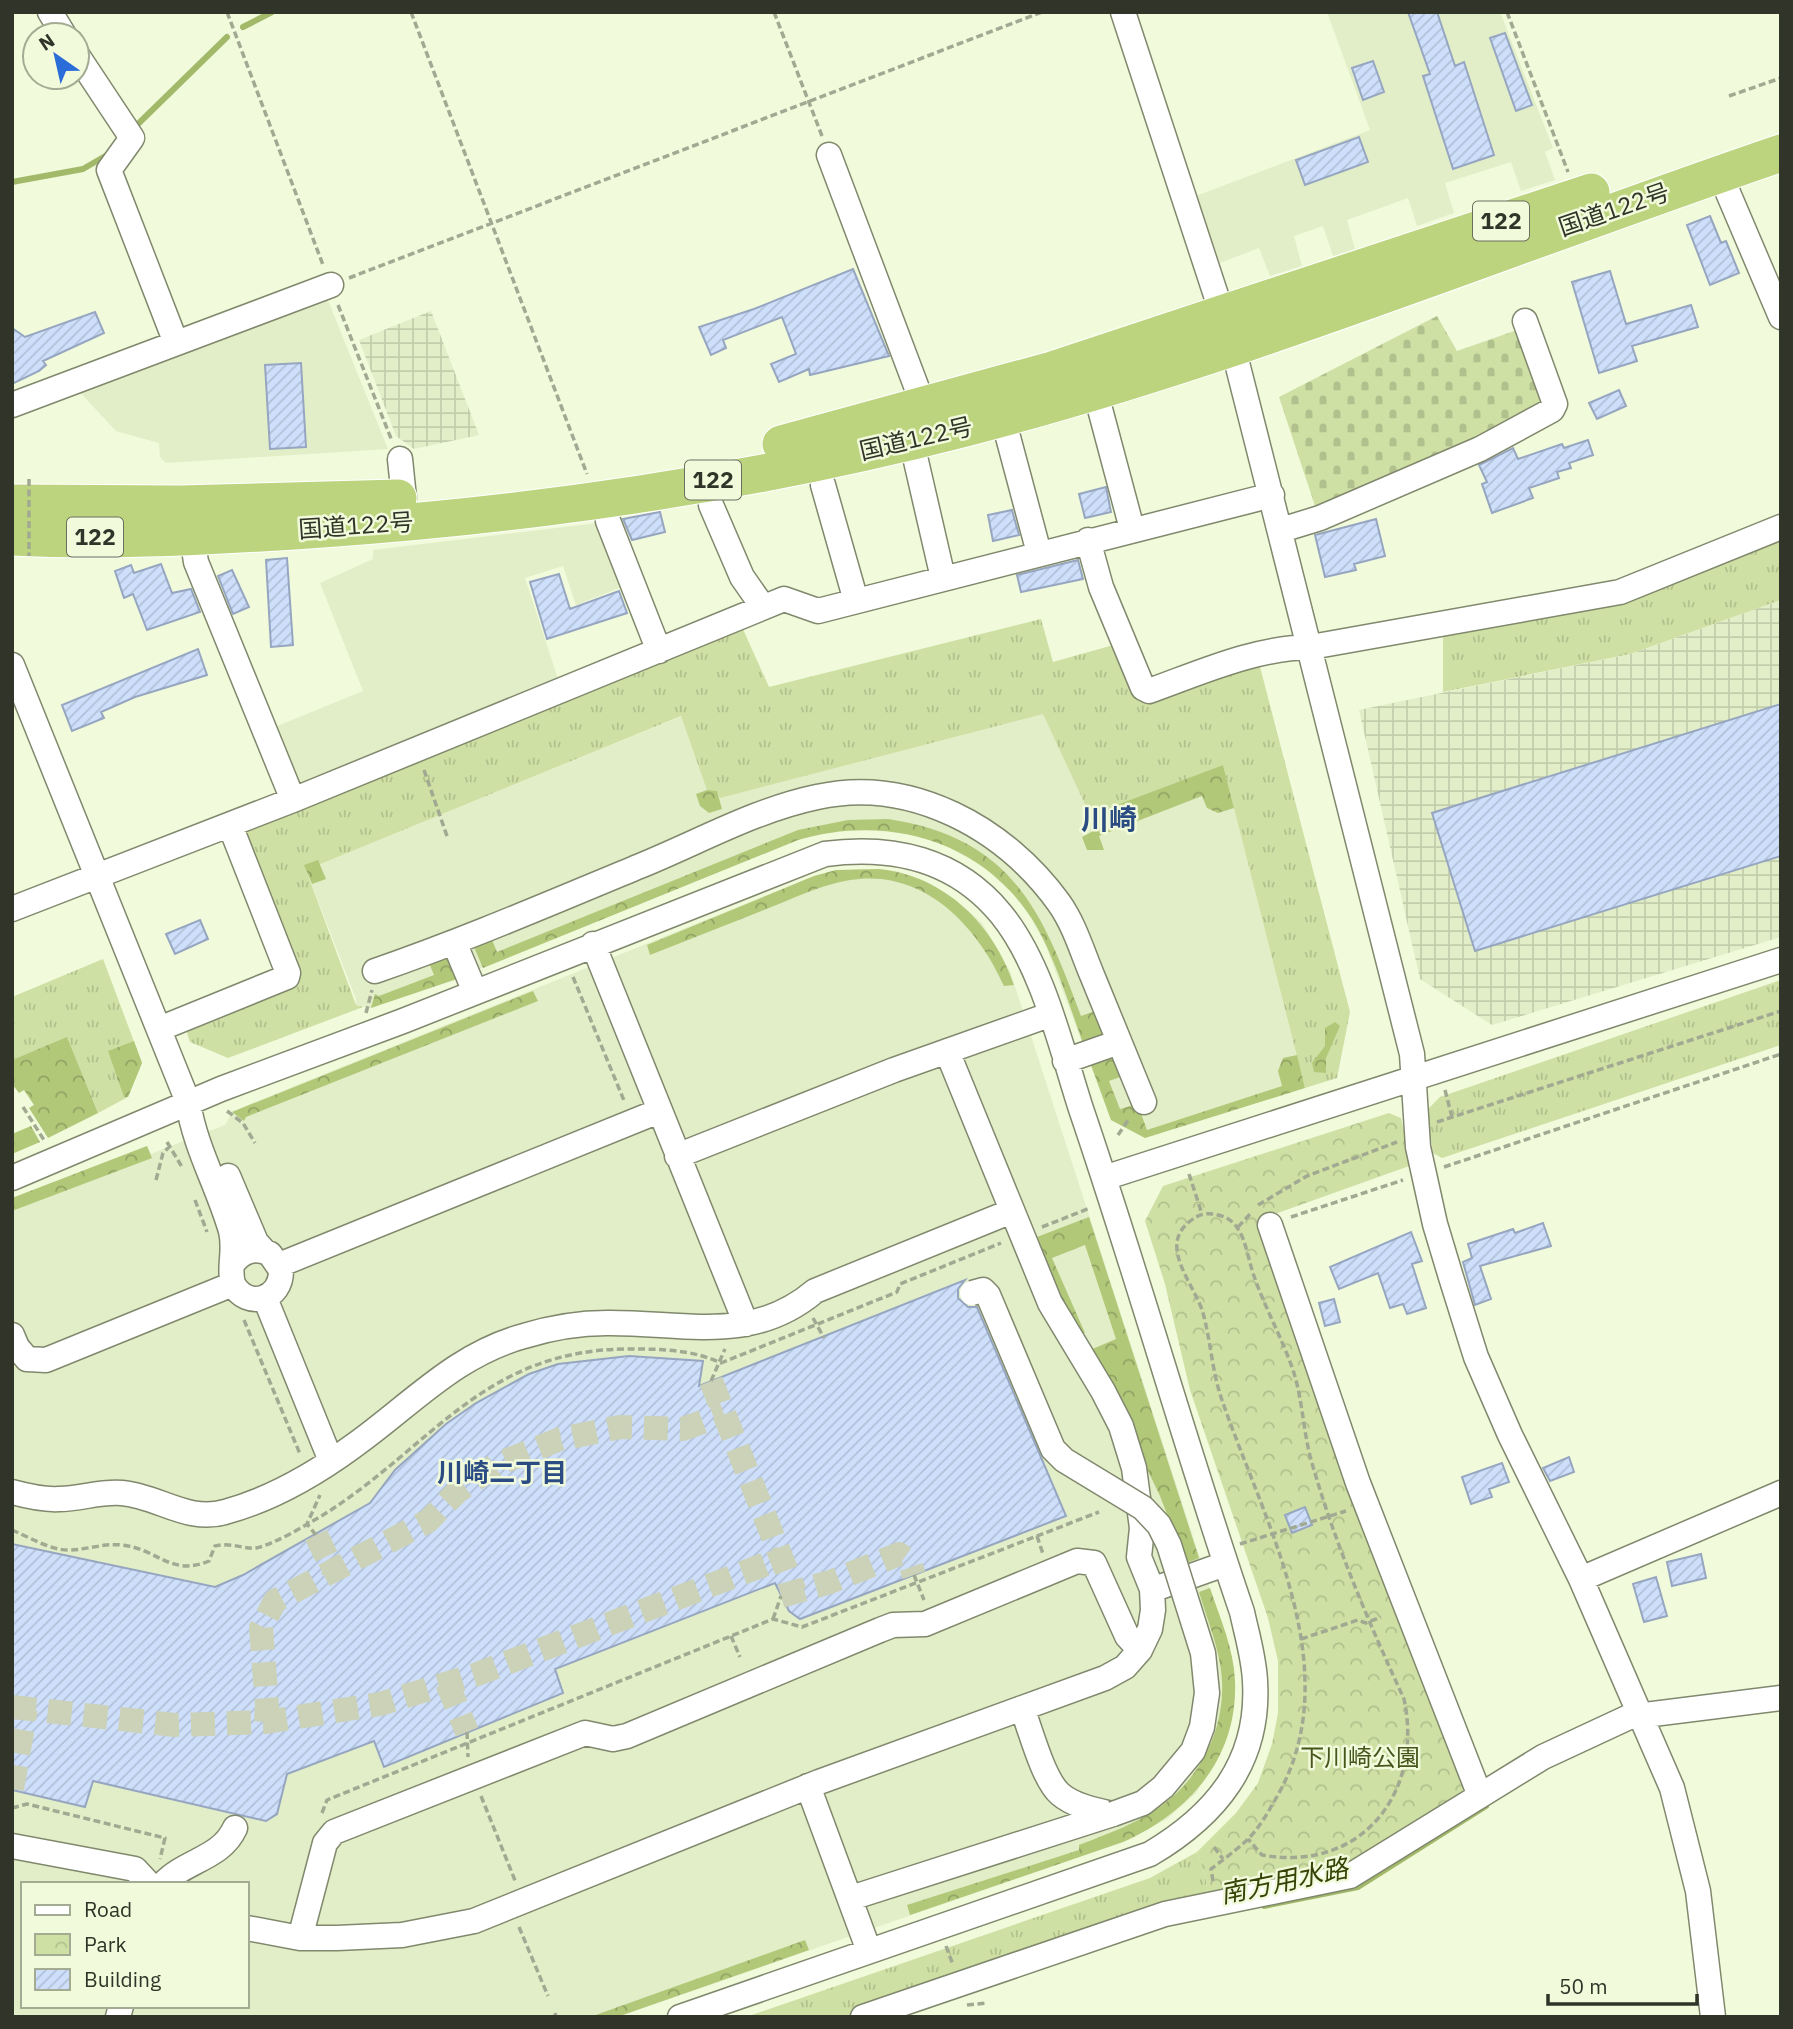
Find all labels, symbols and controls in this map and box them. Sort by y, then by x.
north arrow [21,21,91,91]
text: N [34,28,59,56]
street label: 国道122号 [1554,175,1673,243]
road number: 122 [1473,202,1529,241]
street label: 国道122号 [856,409,975,467]
road number: 122 [685,460,741,500]
street label: 国道122号 [297,505,415,545]
road number: 122 [67,517,123,556]
district label: 川崎 [1081,800,1137,837]
district label: 川崎二丁目 [437,1455,567,1489]
park label: 下川崎公園 [1300,1741,1420,1773]
water label: 南方用水路 [1217,1849,1353,1910]
legend [21,1882,248,2008]
text: Road [84,1895,132,1923]
text: Park [84,1930,127,1958]
scale bar [1548,1962,1697,2006]
text: Building [84,1965,161,1993]
text: 50 m [1559,1972,1608,2000]

